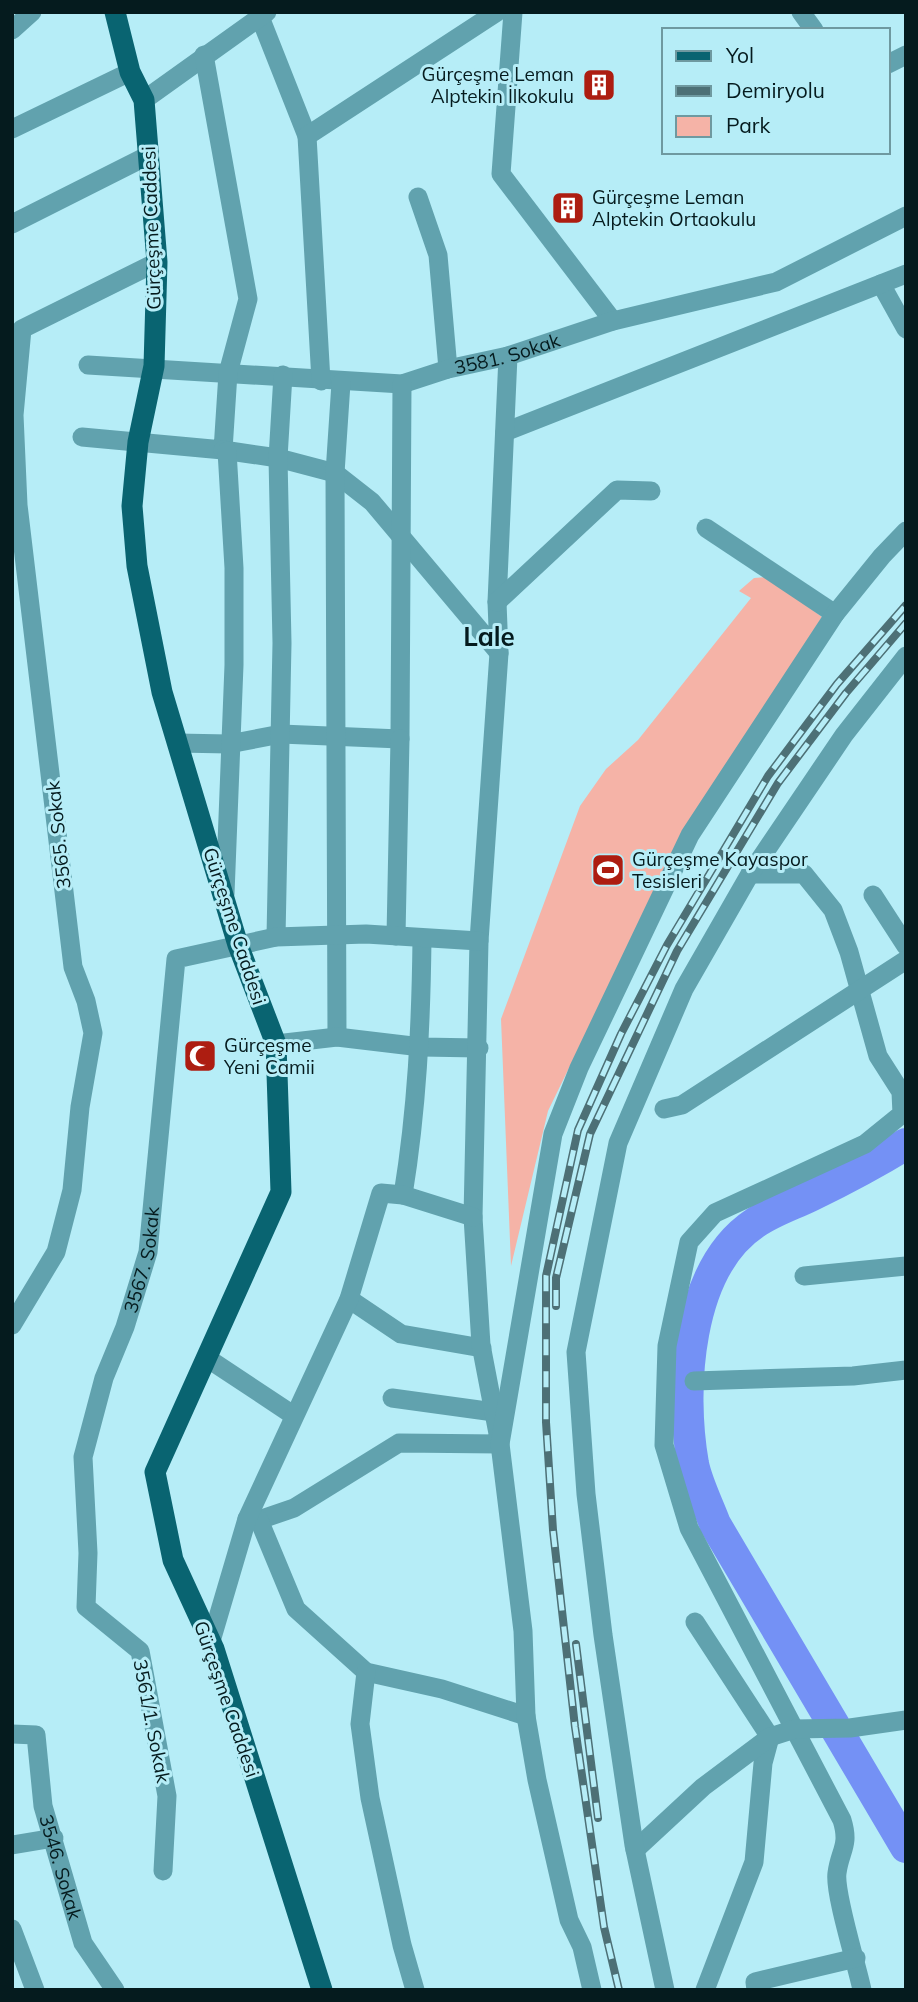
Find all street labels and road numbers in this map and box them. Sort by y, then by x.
street label: Gürçeşme Caddesi [136,146,166,310]
street label: 3581. Sokak [452,327,563,379]
street label: 3565. Sokak [40,780,76,890]
street label: Gürçeşme Caddesi [198,844,272,1008]
street label: 3567. Sokak [118,1205,164,1316]
street label: Gürçeşme Caddesi [189,1618,265,1780]
street label: 3561/1. Sokak [128,1657,176,1785]
street label: 3546. Sokak [34,1812,88,1923]

